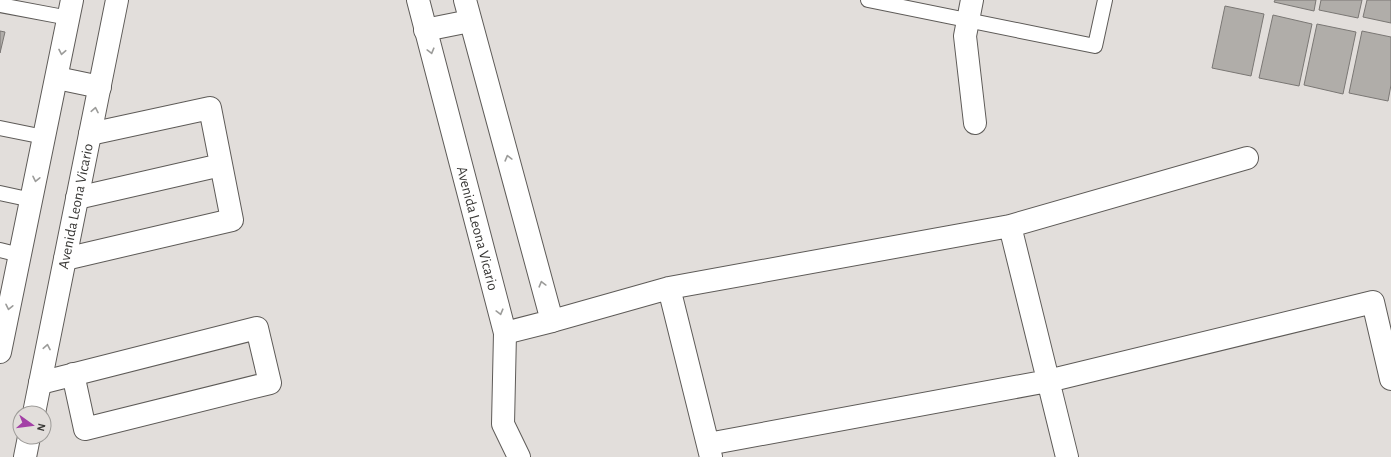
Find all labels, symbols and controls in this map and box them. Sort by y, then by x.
one-way arrow [426,48,434,55]
one-way arrow [58,49,67,55]
one-way arrow [90,107,99,113]
street label: Avenida Leona Vicario [56,142,96,270]
one-way arrow [504,155,513,162]
street label: Avenida Leona Vicario [454,165,501,292]
one-way arrow [32,176,40,182]
one-way arrow [538,280,547,287]
one-way arrow [6,303,14,310]
one-way arrow [495,309,503,316]
one-way arrow [42,344,50,350]
north arrow [12,405,52,445]
text: N [35,422,47,432]

